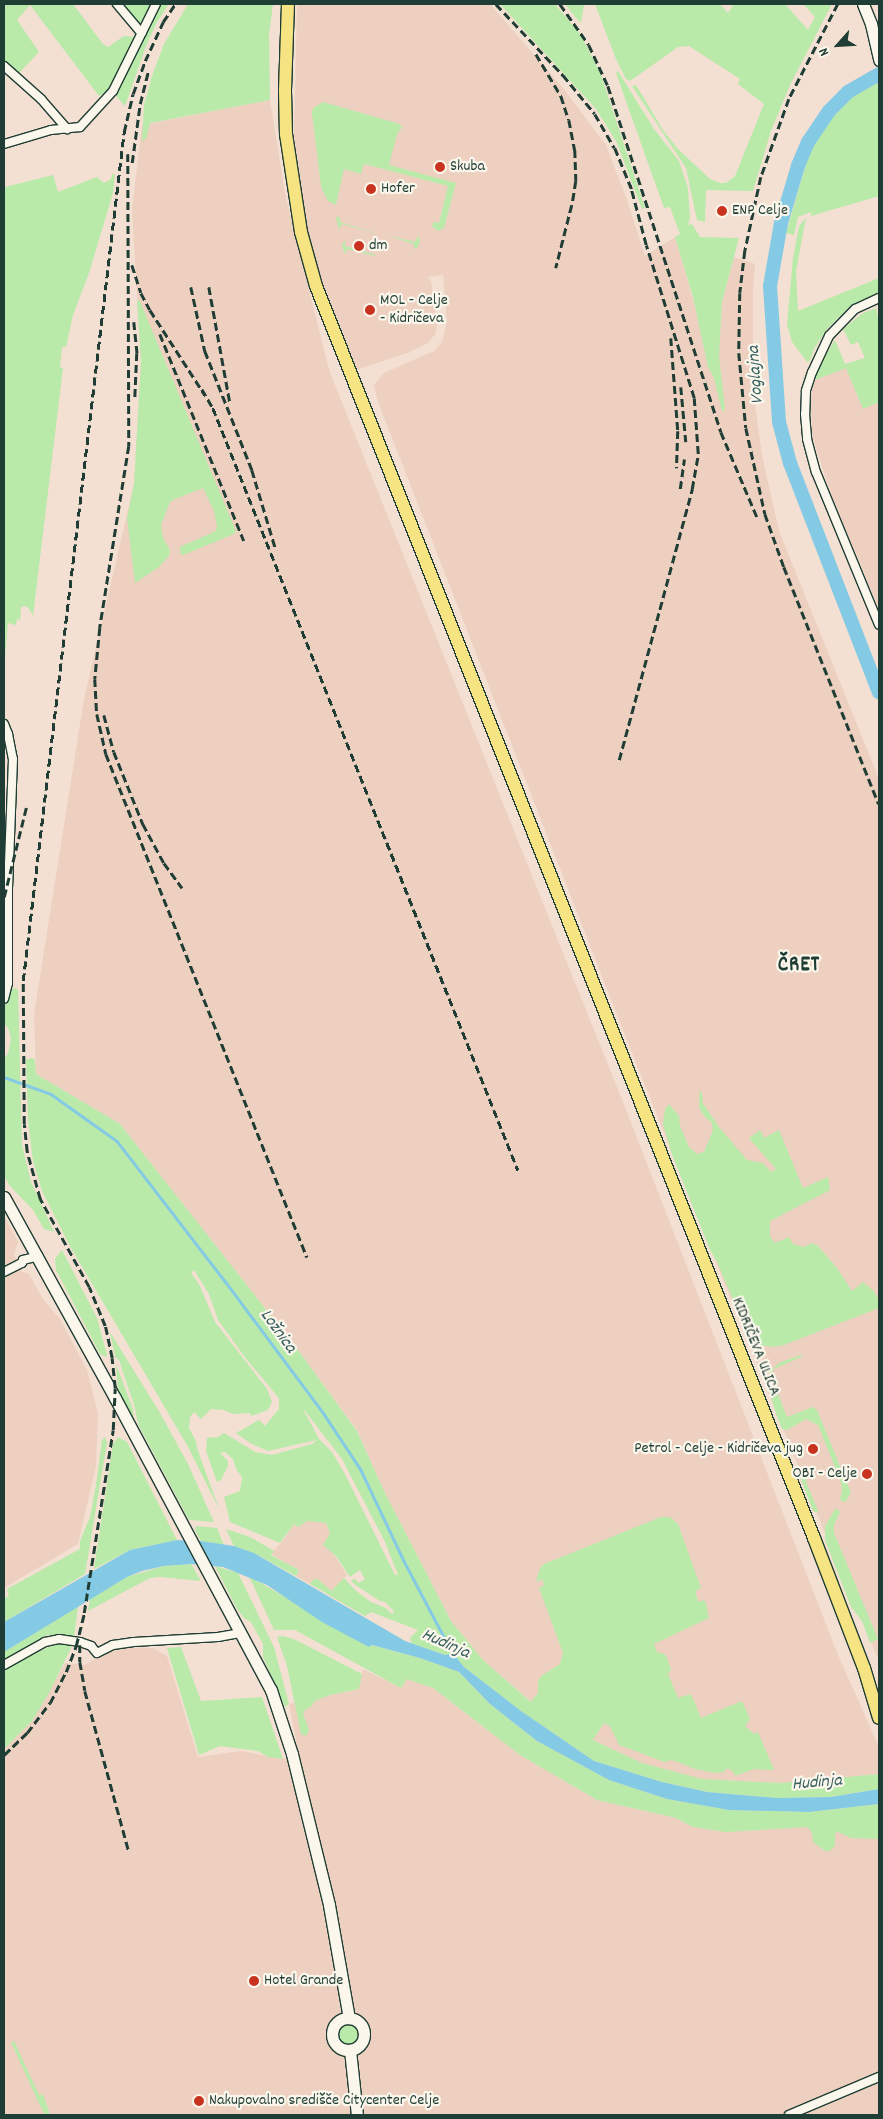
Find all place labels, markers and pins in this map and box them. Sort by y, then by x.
place label: Skuba [450,157,485,177]
marker: Skuba [434,161,446,173]
place label: Hofer [381,179,415,199]
marker: Hofer [365,183,377,195]
place label: ENP Celje [732,201,788,221]
marker: ENP Celje [716,205,728,217]
place label: dm [369,236,387,256]
marker: dm [353,240,365,252]
place label: MOL - Celje - Kidričeva [380,291,448,329]
marker: MOL - Celje - Kidričeva [364,304,376,316]
place label: Petrol - Celje - Kidričeva jug [634,1439,803,1459]
marker: Petrol - Celje - Kidričeva jug [807,1443,819,1455]
place label: OBI - Celje [792,1464,857,1484]
marker: OBI - Celje [861,1468,873,1480]
place label: Hotel Grande [264,1971,343,1991]
marker: Hotel Grande [248,1975,260,1987]
place label: Nakupovalno središče Citycenter Celje [209,2091,439,2111]
marker: Nakupovalno središče Citycenter Celje [193,2095,205,2107]

